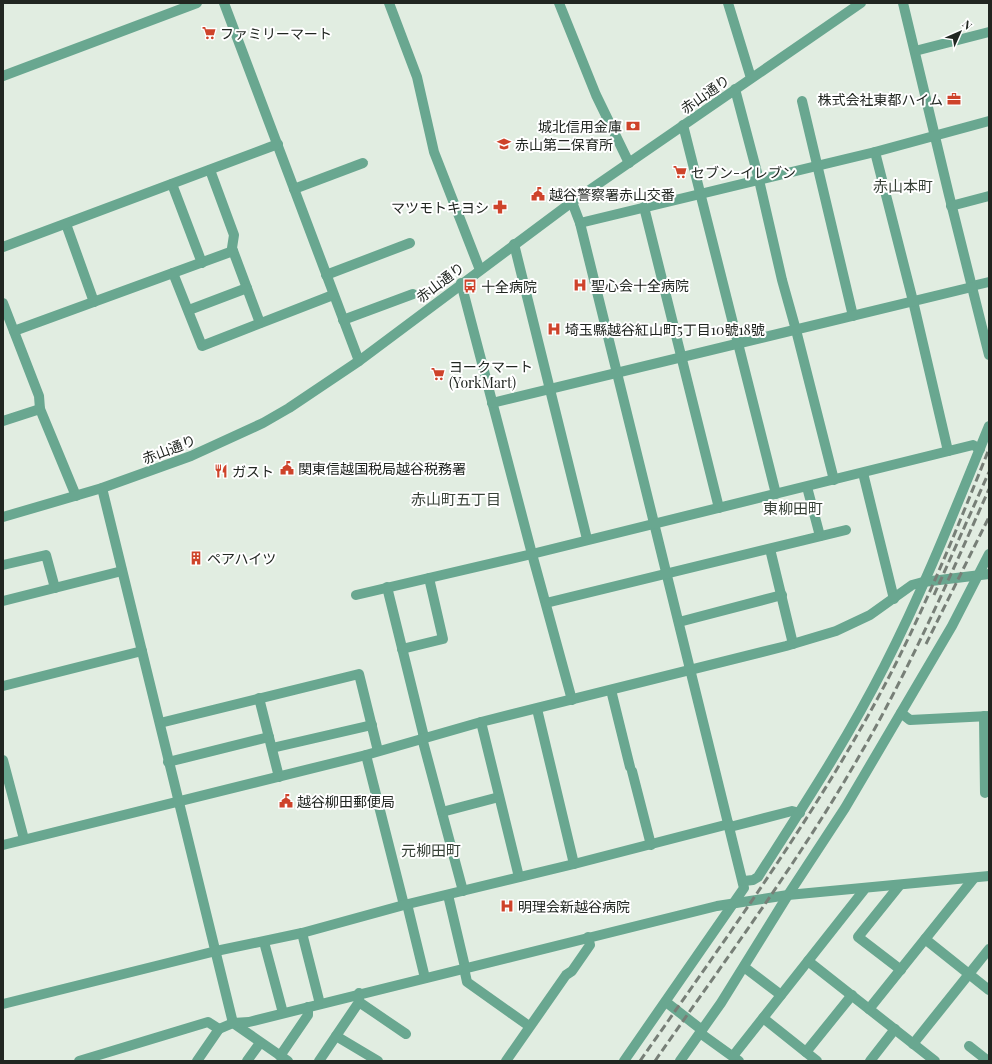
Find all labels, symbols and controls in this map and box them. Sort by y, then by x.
north arrow [940,12,980,52]
text: N [959,16,976,33]
place label: ファミリーマート [220,24,332,43]
supermarket icon: ファミリーマート [201,25,217,41]
street label: 赤山通り [677,70,733,118]
place label: 株式会社東都ハイム [818,90,943,109]
office icon: 株式会社東都ハイム [946,91,962,107]
place label: 城北信用金庫 [538,117,622,136]
bank icon: 城北信用金庫 [625,118,641,134]
place label: 赤山第二保育所 [515,135,613,154]
school or university icon: 赤山第二保育所 [496,136,512,152]
place label: セブン-イレブン [691,163,796,182]
supermarket icon: セブン-イレブン [672,164,688,180]
district label: 赤山本町 [873,176,933,196]
place label: 越谷警察署赤山交番 [549,185,675,204]
public building icon: 越谷警察署赤山交番 [530,186,546,202]
place label: マツモトキヨシ [391,198,489,217]
pharmacy icon: マツモトキヨシ [492,199,508,215]
street label: 赤山通り [412,258,468,306]
place label: 聖心会十全病院 [591,276,689,295]
place label: 十全病院 [481,277,537,296]
hospital icon: 聖心会十全病院 [572,277,588,293]
bus stop icon: 十全病院 [462,278,478,294]
place label: 埼玉縣越谷紅山町5丁目10號18號 [565,320,765,339]
hospital icon: 埼玉縣越谷紅山町5丁目10號18號 [546,321,562,337]
place label: ヨークマート (YorkMart) [449,357,533,392]
supermarket icon: ヨークマート (YorkMart) [430,366,446,382]
street label: 赤山通り [139,430,199,468]
place label: 関東信越国税局越谷税務署 [298,459,466,478]
public building icon: 関東信越国税局越谷税務署 [279,460,295,476]
place label: ガスト [232,462,274,481]
restaurant icon: ガスト [213,463,229,479]
district label: 赤山町五丁目 [411,489,501,509]
district label: 東柳田町 [763,498,823,518]
place label: ペアハイツ [207,549,276,568]
building icon: ペアハイツ [188,550,204,566]
place label: 越谷柳田郵便局 [297,792,395,811]
public building icon: 越谷柳田郵便局 [278,793,294,809]
district label: 元柳田町 [401,840,461,860]
place label: 明理会新越谷病院 [518,897,630,916]
hospital icon: 明理会新越谷病院 [499,898,515,914]

